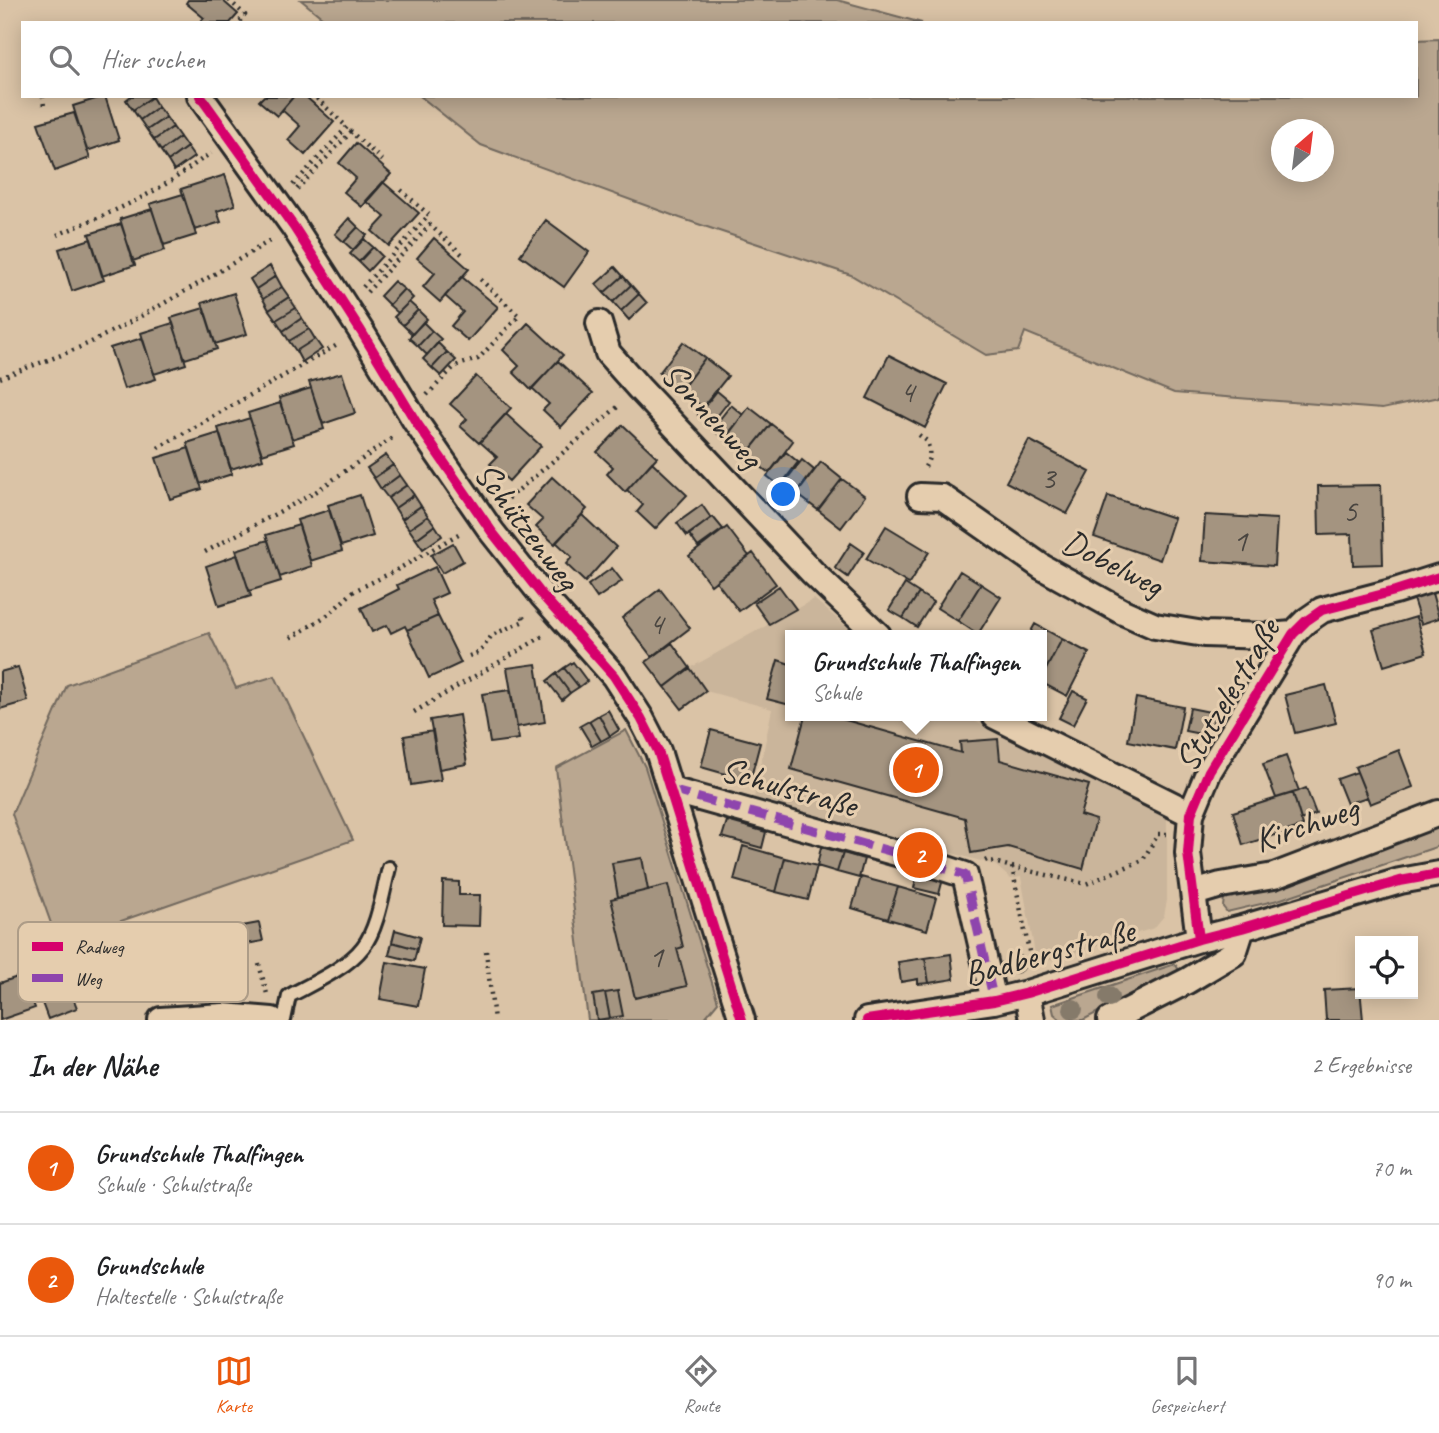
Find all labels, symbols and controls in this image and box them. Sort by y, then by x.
search box [21,21,1418,98]
icon: search [45,41,83,79]
text: Hier suchen [101,43,205,76]
north arrow [1271,119,1334,182]
street label: Sonnenweg [651,352,774,480]
house number: 4 [900,371,918,412]
street label: Schützenweg [464,453,591,601]
house number: 3 [1041,457,1058,498]
your location [766,477,800,511]
house number: 5 [1343,490,1359,531]
street label: Dobelweg [1055,519,1172,608]
house number: 1 [1233,520,1249,561]
house number: 4 [649,603,667,644]
street label: Stutzelestraße [1164,608,1291,779]
popup [785,630,1047,721]
text: Grundschule Thalfingen [812,645,1020,678]
text: Schule [812,678,861,707]
pin: 1 [893,744,939,796]
street label: Schulstraße [716,746,865,829]
street label: Kirchweg [1248,784,1366,863]
pin: 2 [897,829,943,881]
street label: Badbergstraße [959,907,1142,996]
legend [18,922,248,1002]
text: Radweg [75,935,125,959]
house number: 1 [649,936,665,977]
map controls [1355,936,1418,999]
button: locate [1355,936,1418,999]
text: Weg [75,967,103,991]
text: In der Nähe [28,1047,157,1085]
text: 2 Ergebnisse [1311,1051,1411,1080]
text: Grundschule Thalfingen [95,1137,303,1170]
text: 1 [46,1154,56,1183]
text: 70 m [1372,1154,1411,1183]
text: Schule · Schulstraße [95,1170,251,1199]
text: Grundschule [95,1249,203,1282]
text: 2 [46,1266,56,1295]
text: 90 m [1372,1266,1411,1295]
text: Haltestelle · Schulstraße [95,1282,282,1311]
tab: Karte [215,1352,253,1418]
tab: Route [682,1352,720,1418]
tab: Gespeichert [1150,1352,1224,1418]

